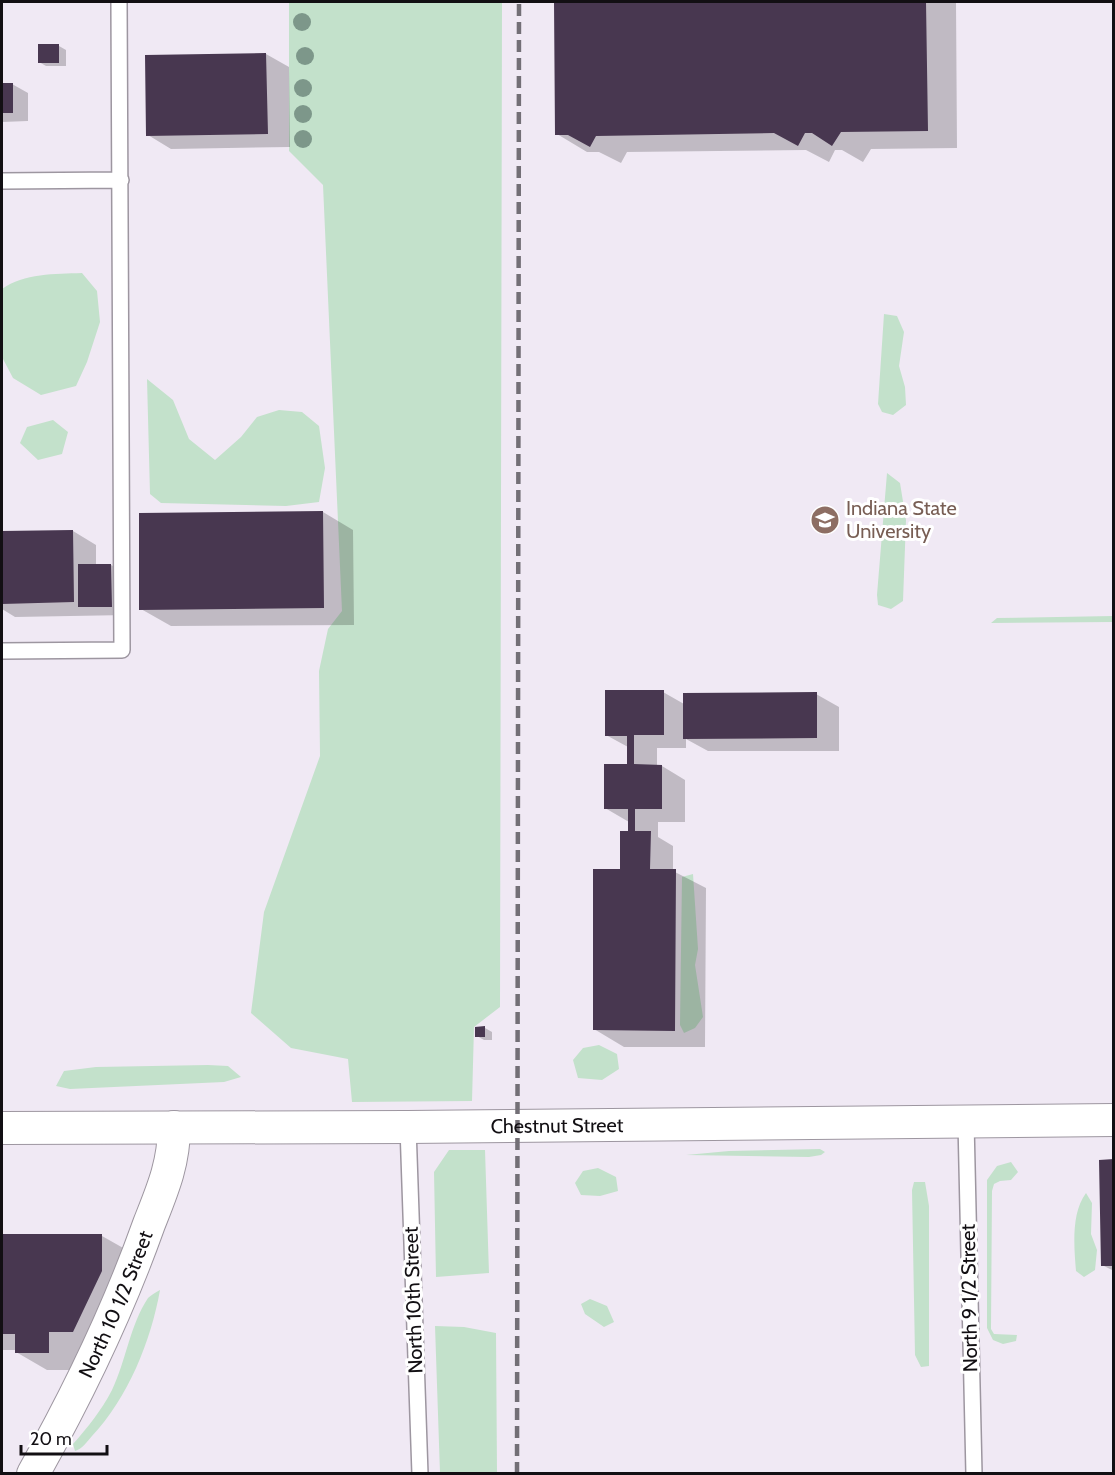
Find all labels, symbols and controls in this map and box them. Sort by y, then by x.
place label: Indiana State University [846,496,957,543]
school or university icon: Indiana State University [809,504,841,536]
street label: Chestnut Street [490,1113,624,1138]
street label: North 9 1/2 Street [956,1223,982,1372]
street label: North 10th Street [398,1226,428,1374]
street label: North 10 1/2 Street [74,1227,158,1382]
scale bar [21,1418,106,1456]
text: 20 m [30,1428,72,1450]

